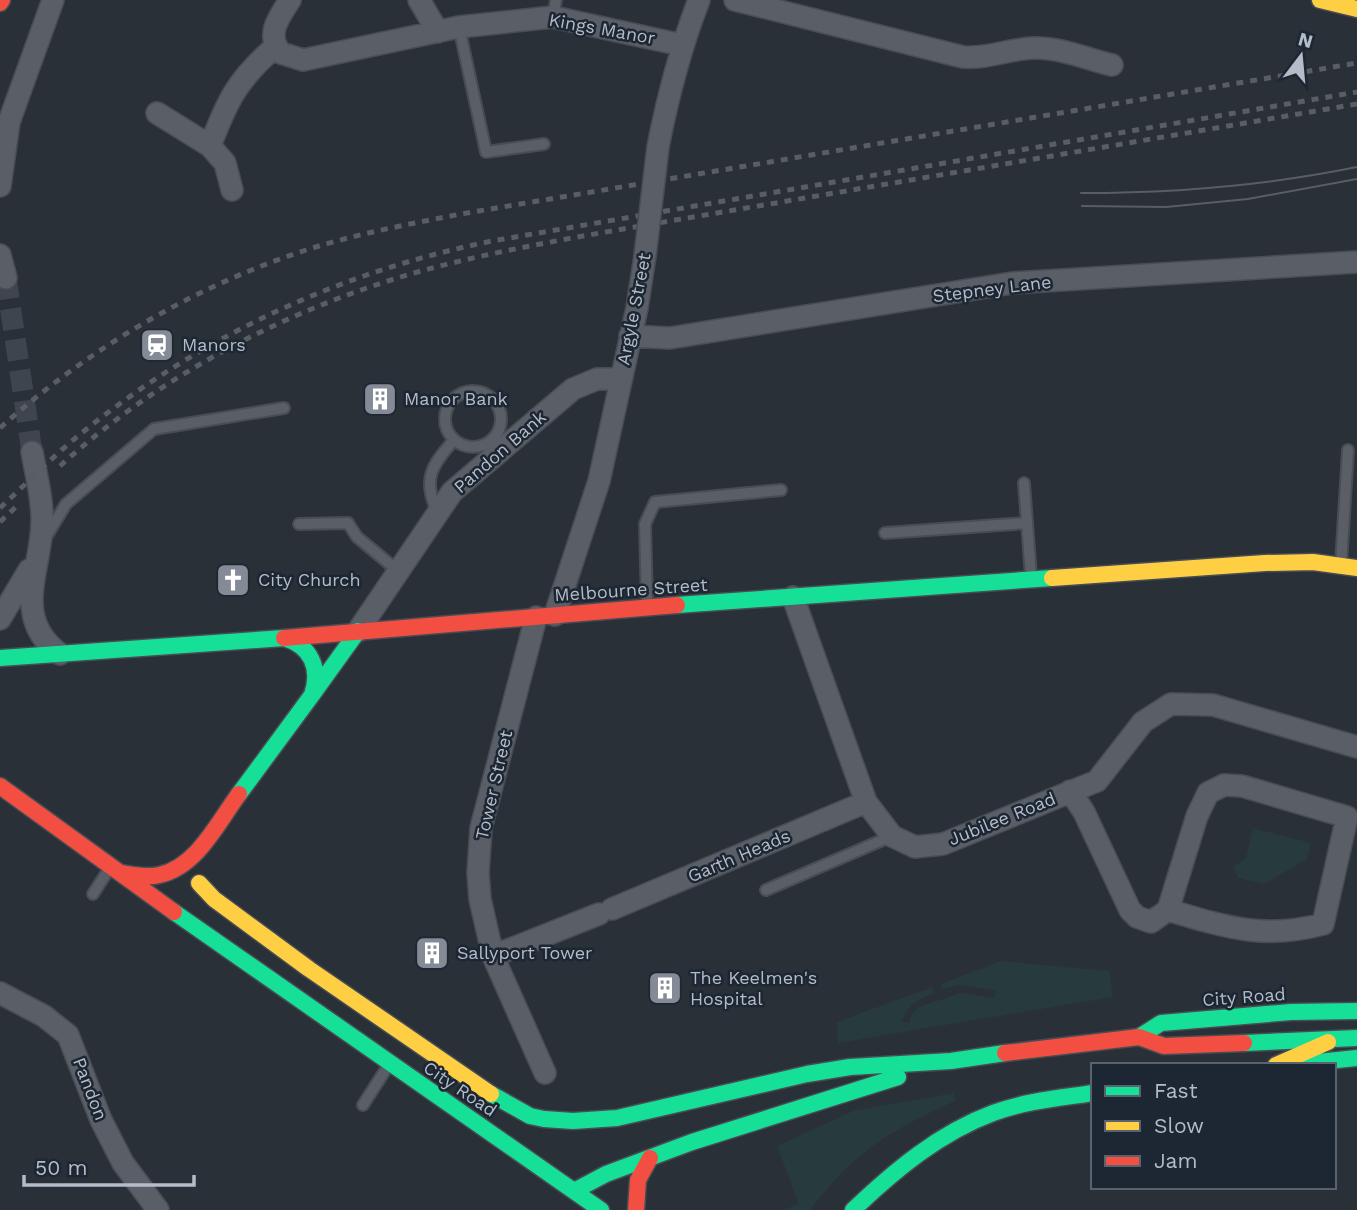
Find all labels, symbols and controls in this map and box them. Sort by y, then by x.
street label: Kings Manor [547,9,657,48]
north arrow [1266,21,1336,91]
text: N [1296,27,1315,53]
street label: Argyle Street [612,251,655,367]
street label: Stepney Lane [931,271,1052,306]
station icon: Manors [138,326,176,364]
place label: Manors [182,334,246,355]
building icon: Manor Bank [361,380,399,418]
place label: Manor Bank [404,388,508,409]
street label: Pandon Bank [449,406,550,497]
church icon: City Church [214,561,252,599]
place label: City Church [258,569,361,590]
street label: Melbourne Street [554,574,709,605]
street label: Tower Street [471,728,516,842]
street label: Jubilee Road [945,788,1058,850]
street label: Garth Heads [684,825,793,887]
building icon: Sallyport Tower [413,934,451,972]
place label: Sallyport Tower [457,942,592,963]
place label: The Keelmen's Hospital [690,967,817,1009]
building icon: The Keelmen's Hospital [646,969,684,1007]
street label: City Road [1202,983,1286,1010]
street label: Pandon [69,1054,112,1123]
street label: City Road [420,1057,501,1121]
legend [1091,1063,1336,1189]
text: Fast [1154,1078,1198,1103]
text: Slow [1154,1113,1204,1138]
scale bar [24,1144,194,1188]
text: Jam [1154,1148,1197,1173]
text: 50 m [35,1155,87,1180]

